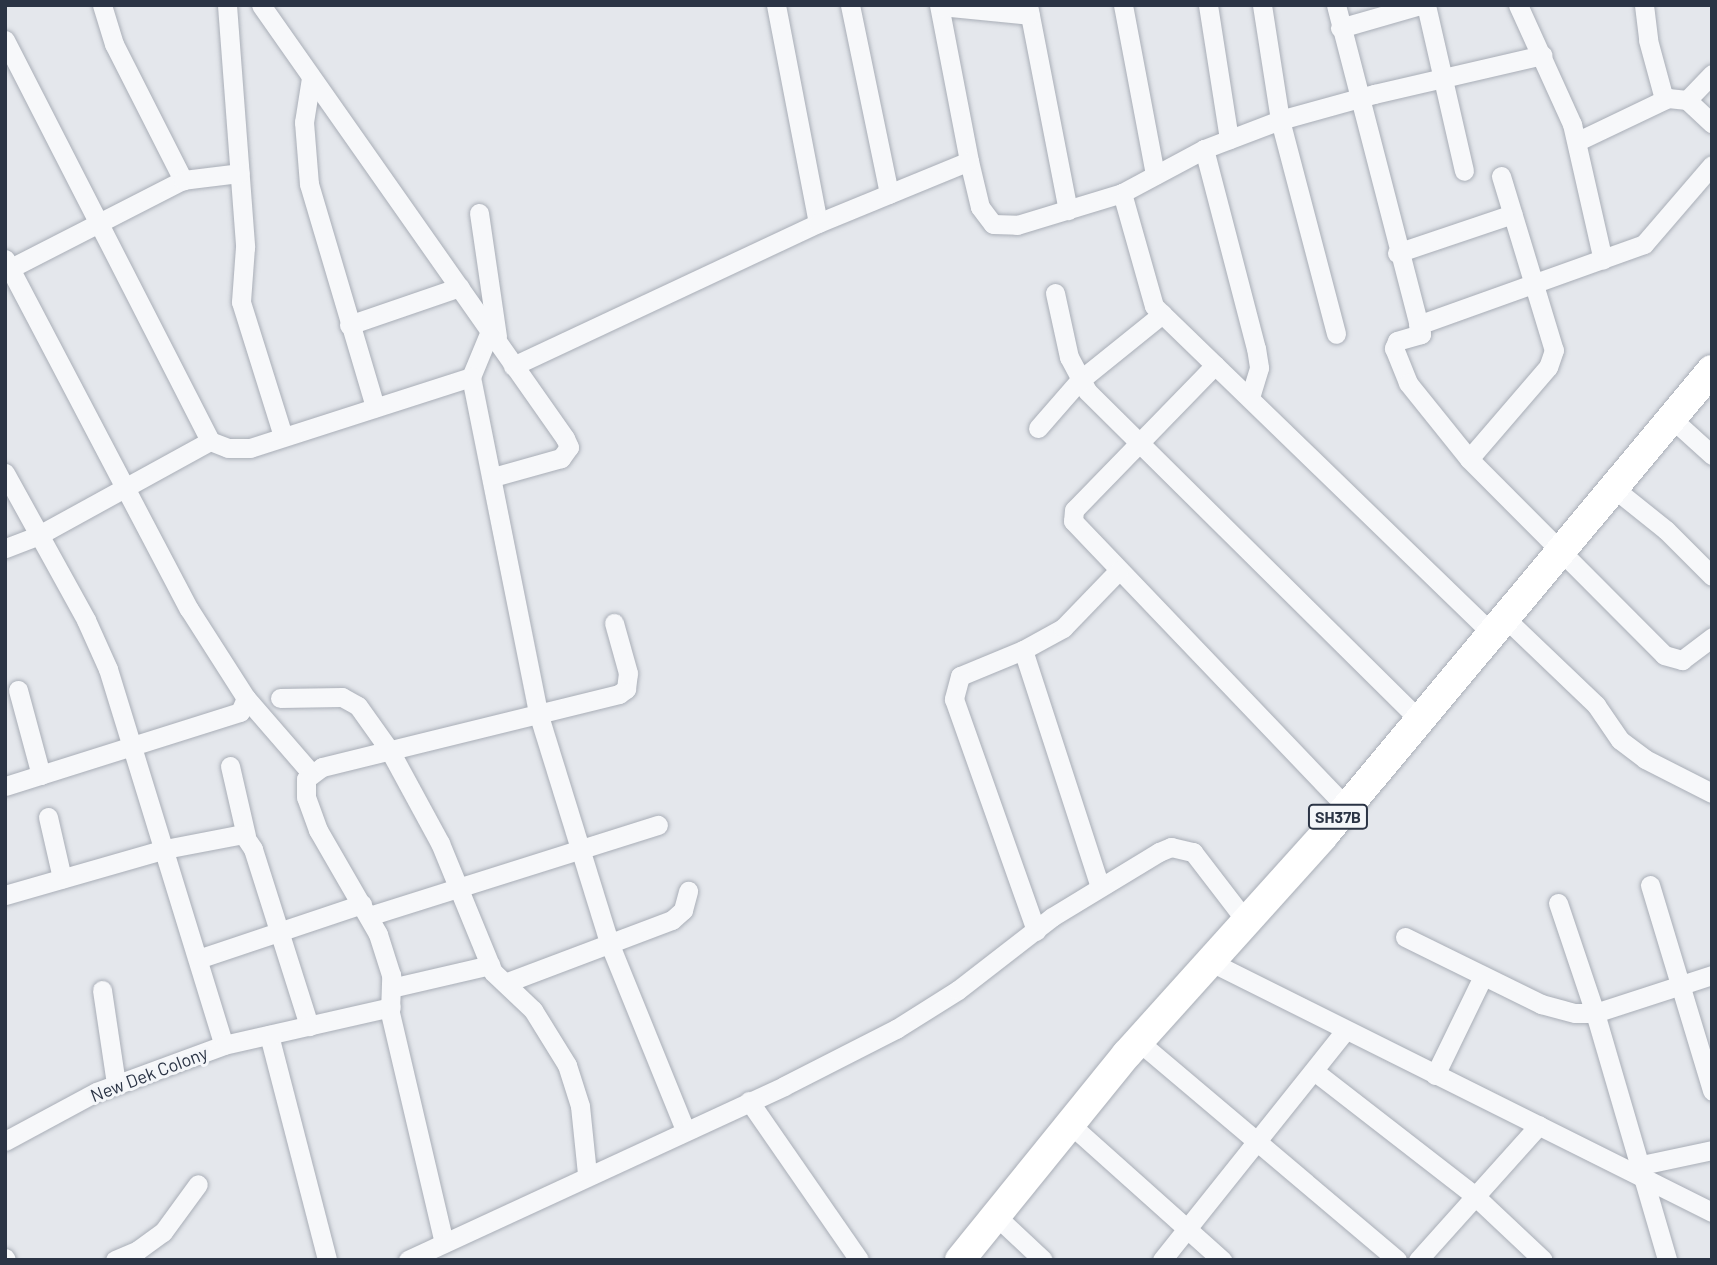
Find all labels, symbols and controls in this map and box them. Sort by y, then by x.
road number: SH37B [1306,804,1370,830]
street label: New Dek Colony [87,1042,211,1106]

